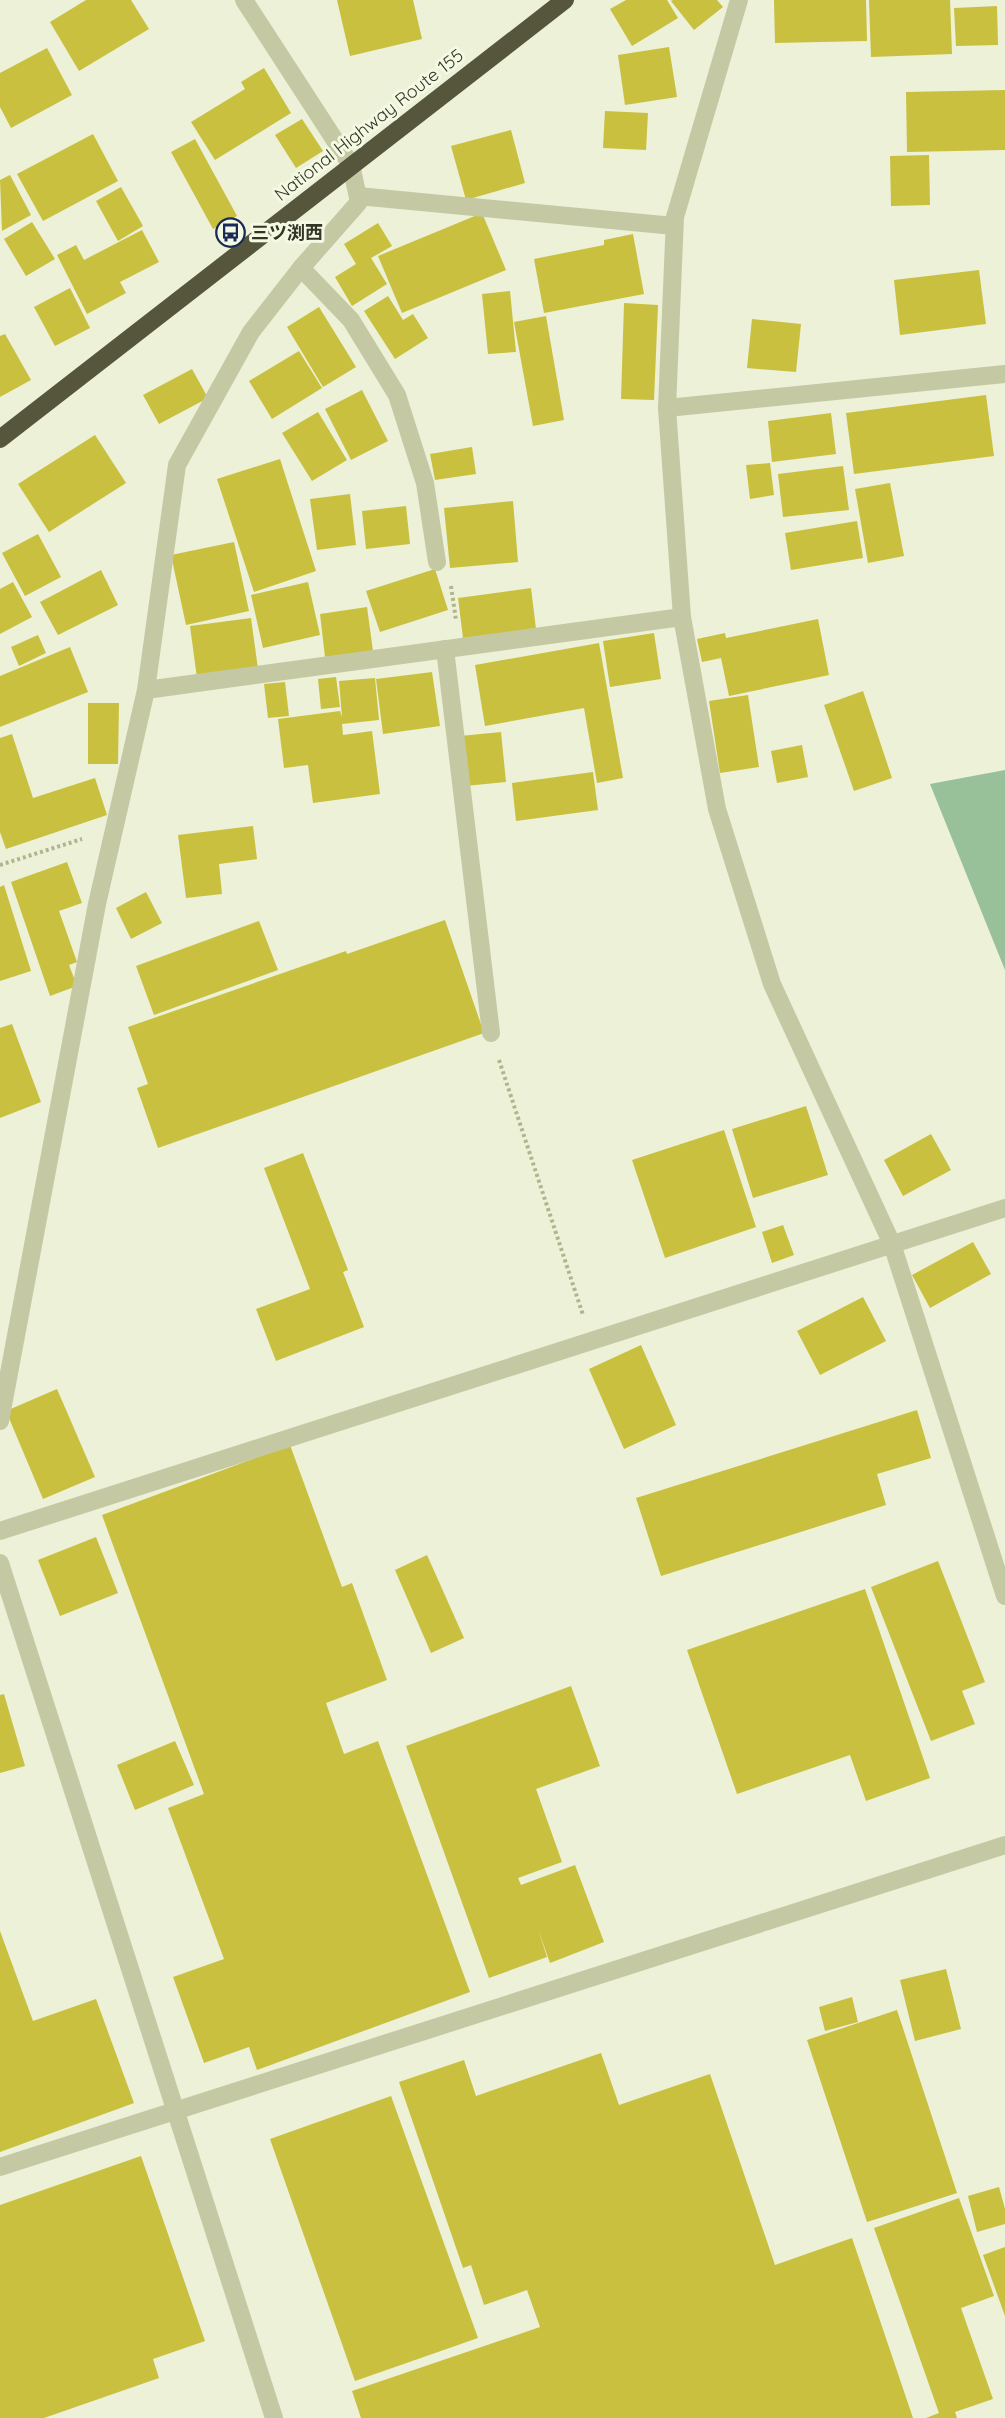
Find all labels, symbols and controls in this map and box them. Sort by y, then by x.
street label: National Highway Route 155 [270,44,468,206]
bus stop icon: 三ツ渕西 [214,217,246,249]
place label: 三ツ渕西 [251,221,323,244]

